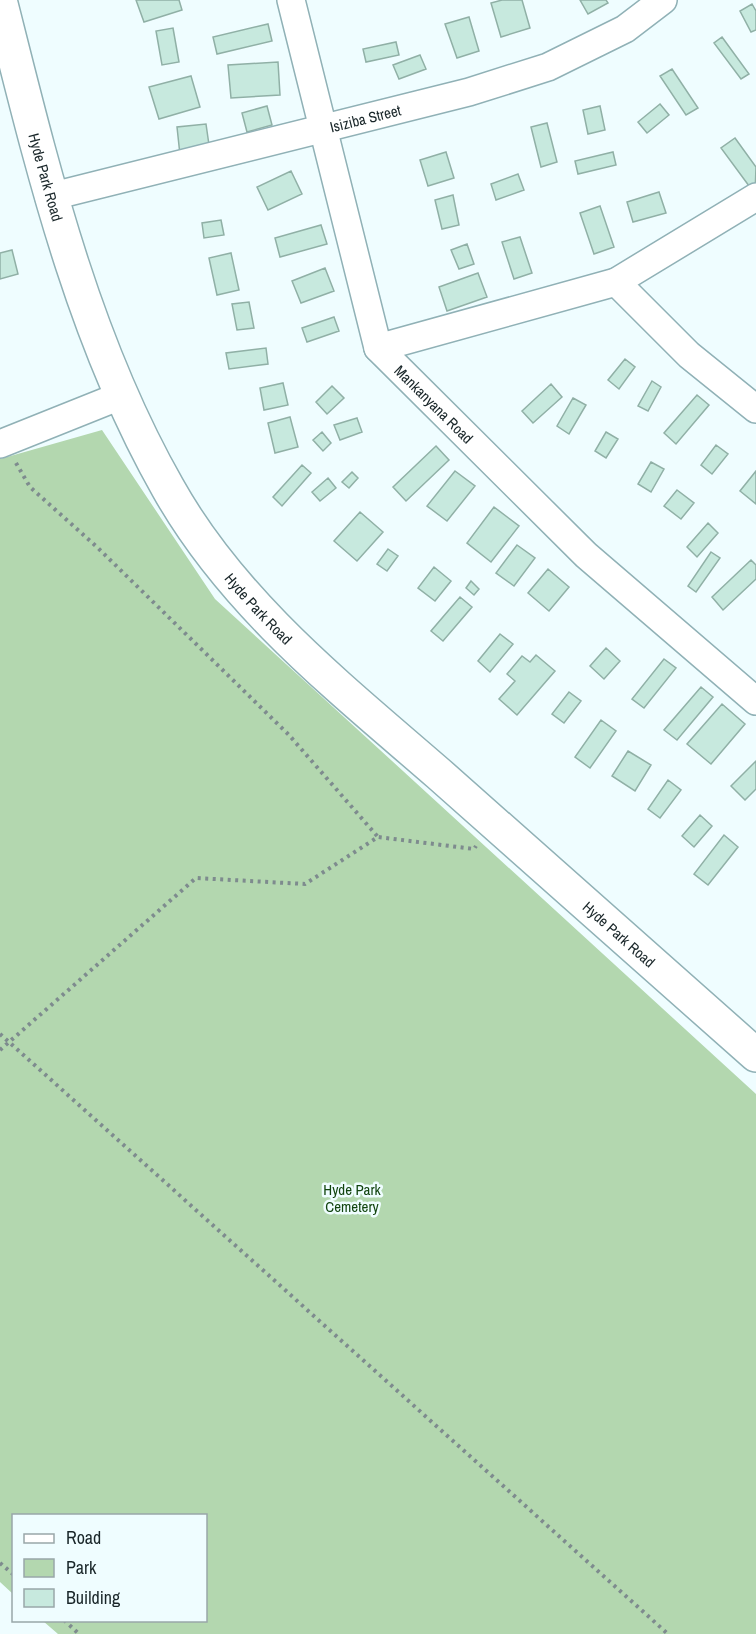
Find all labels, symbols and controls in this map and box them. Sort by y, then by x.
street label: Isiziba Street [328,99,404,137]
street label: Hyde Park Road [24,131,69,224]
street label: Mankanyana Road [390,360,478,448]
street label: Hyde Park Road [220,568,297,649]
street label: Hyde Park Road [578,896,660,972]
park label: Hyde Park Cemetery [323,1179,382,1217]
legend [12,1514,207,1622]
text: Road [66,1525,101,1550]
text: Park [66,1555,97,1580]
text: Building [66,1585,121,1610]

